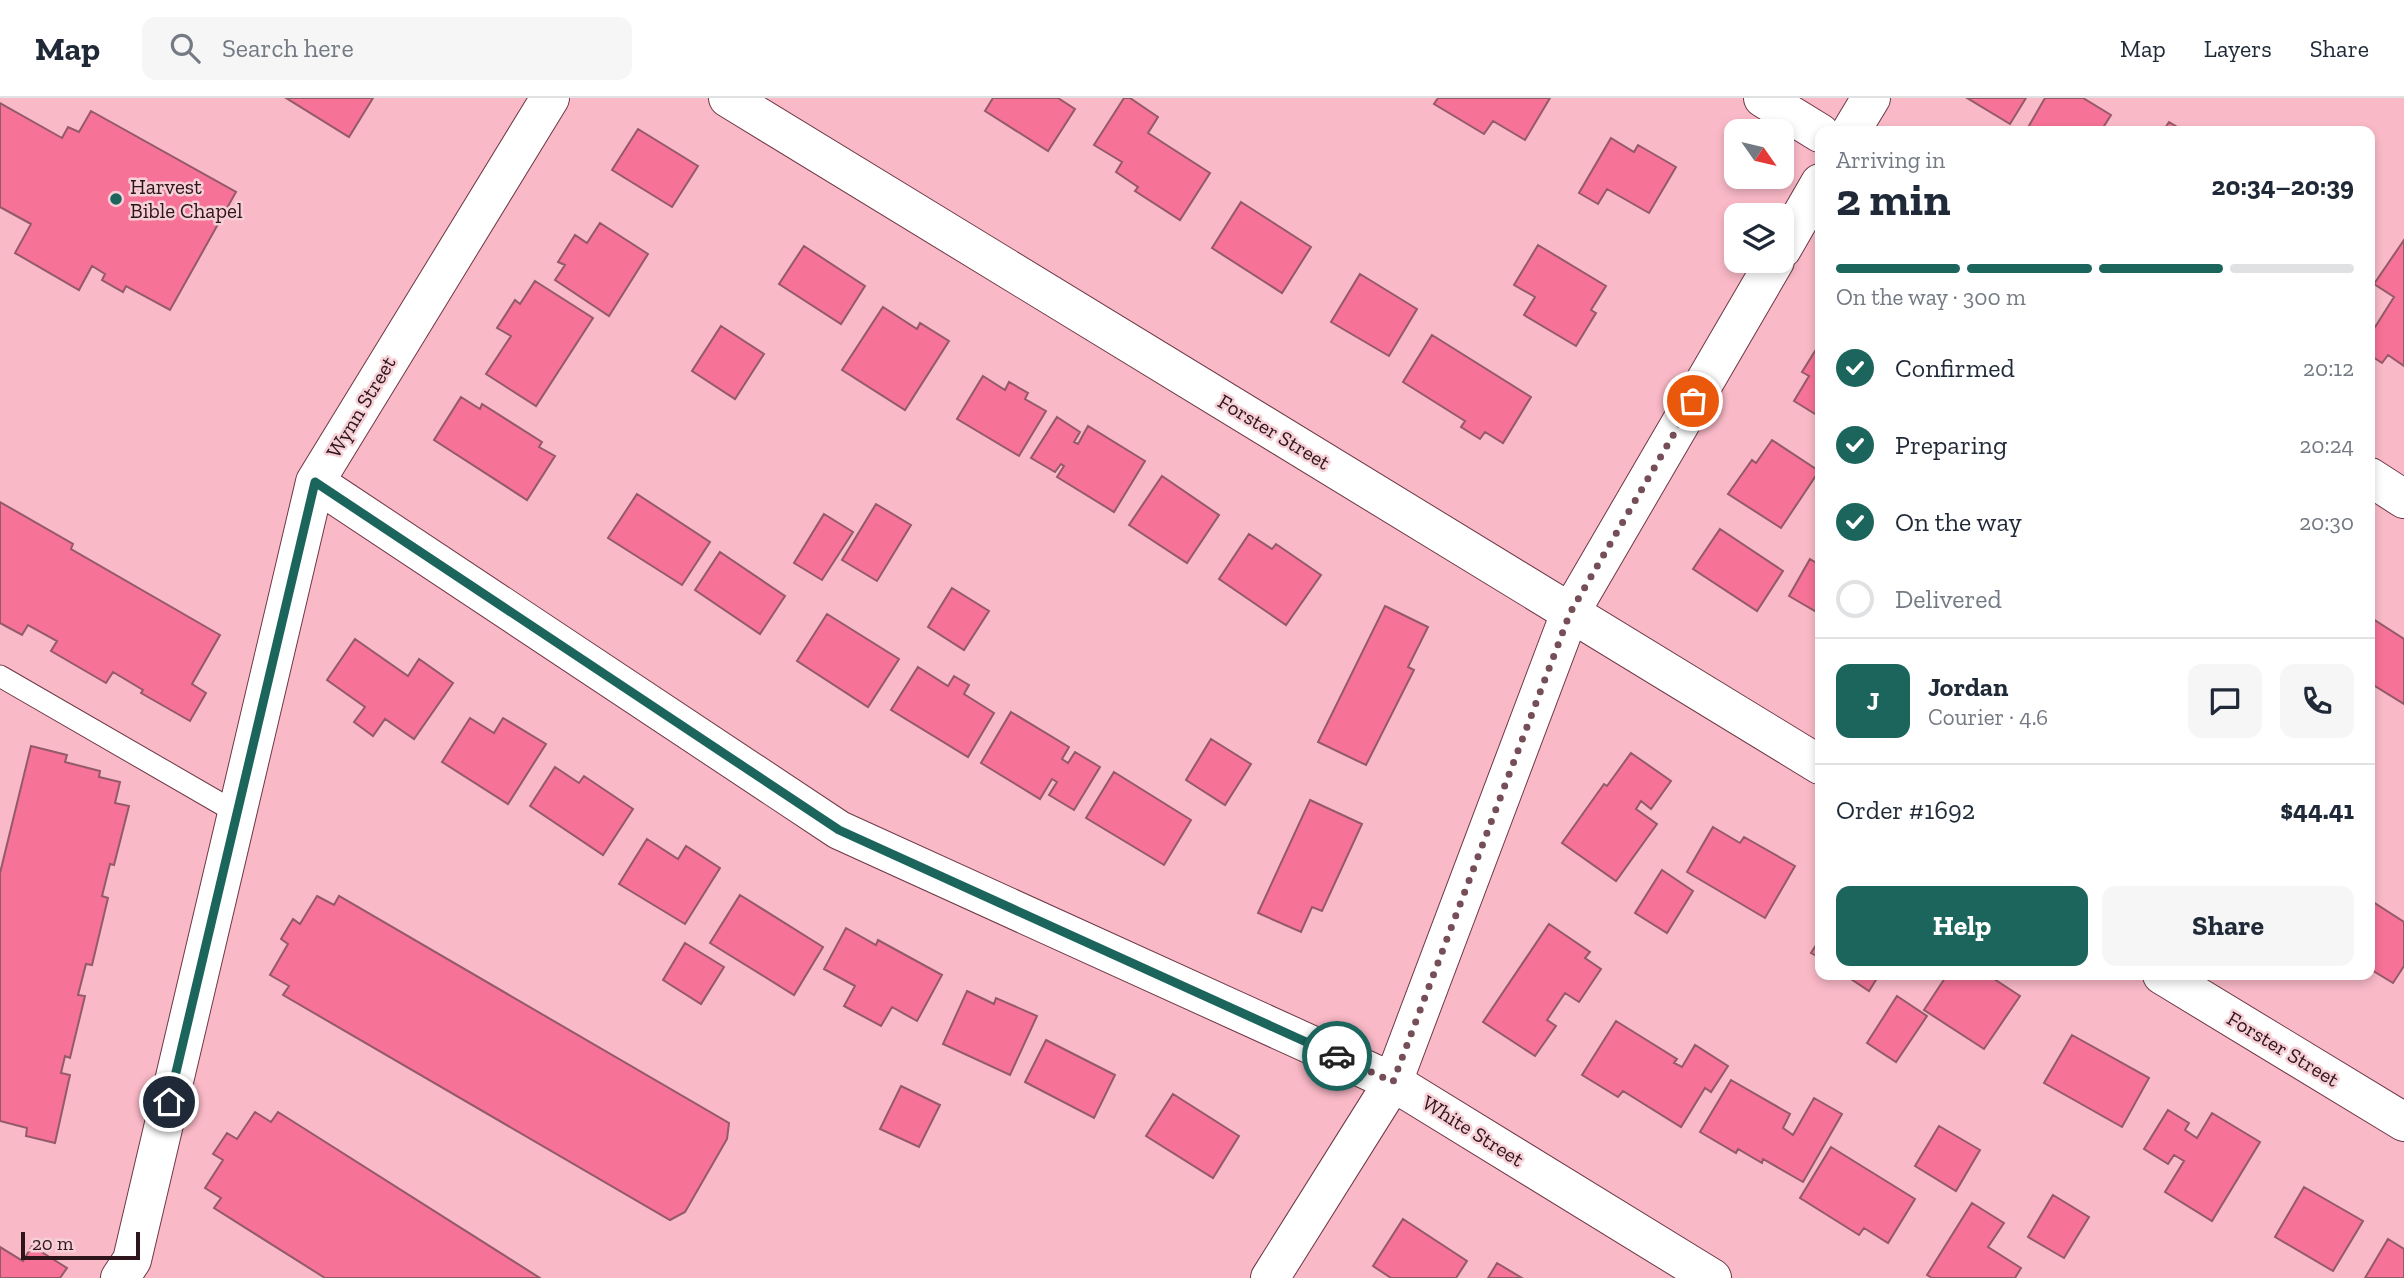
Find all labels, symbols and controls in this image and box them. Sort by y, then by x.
search box [142,17,632,80]
text: Map [35,29,100,68]
icon: search [166,29,204,67]
text: Search here [222,32,354,64]
text: Map [2120,34,2166,63]
text: Layers [2204,34,2272,63]
text: Share [2310,34,2369,63]
north arrow [1724,119,1794,189]
map controls [1724,119,1794,273]
text: Arriving in [1836,146,1945,174]
text: 20:34–20:39 [2211,170,2354,202]
text: 2 min [1836,172,1951,227]
place label: Harvest Bible Chapel [130,174,243,223]
marker: Harvest Bible Chapel [108,191,124,207]
button: layers [1724,203,1794,273]
text: On the way · 300 m [1836,283,2026,311]
icon: check [1836,349,1874,387]
street label: Wynn Street [321,351,401,462]
text: Confirmed [1895,352,2015,384]
text: 20:12 [2303,354,2354,382]
pin [1663,371,1723,431]
icon: bag [1674,382,1712,420]
street label: Forster Street [1214,388,1335,475]
icon: check [1836,426,1874,464]
text: Preparing [1895,429,2007,461]
text: 20:24 [2300,431,2354,459]
icon: check [1836,503,1874,541]
text: On the way [1895,506,2022,538]
text: 20:30 [2299,508,2354,536]
text: Delivered [1895,583,2002,615]
button: chat [2188,664,2262,738]
button: phone [2280,664,2354,738]
text: Jordan [1928,671,2008,703]
text: J [1867,685,1879,717]
text: Courier · 4.6 [1928,703,2048,731]
text: Order #1692 [1836,794,1975,826]
text: $44.41 [2280,794,2354,826]
button: Help [1836,886,2088,966]
button: Share [2102,886,2354,966]
street label: Forster Street [2223,1005,2344,1092]
courier [1302,1021,1372,1091]
icon: car [1318,1037,1356,1075]
pin [139,1072,199,1132]
icon: home [150,1083,188,1121]
street label: White Street [1418,1089,1529,1172]
scale bar [21,1229,140,1261]
text: 20 m [32,1232,73,1255]

